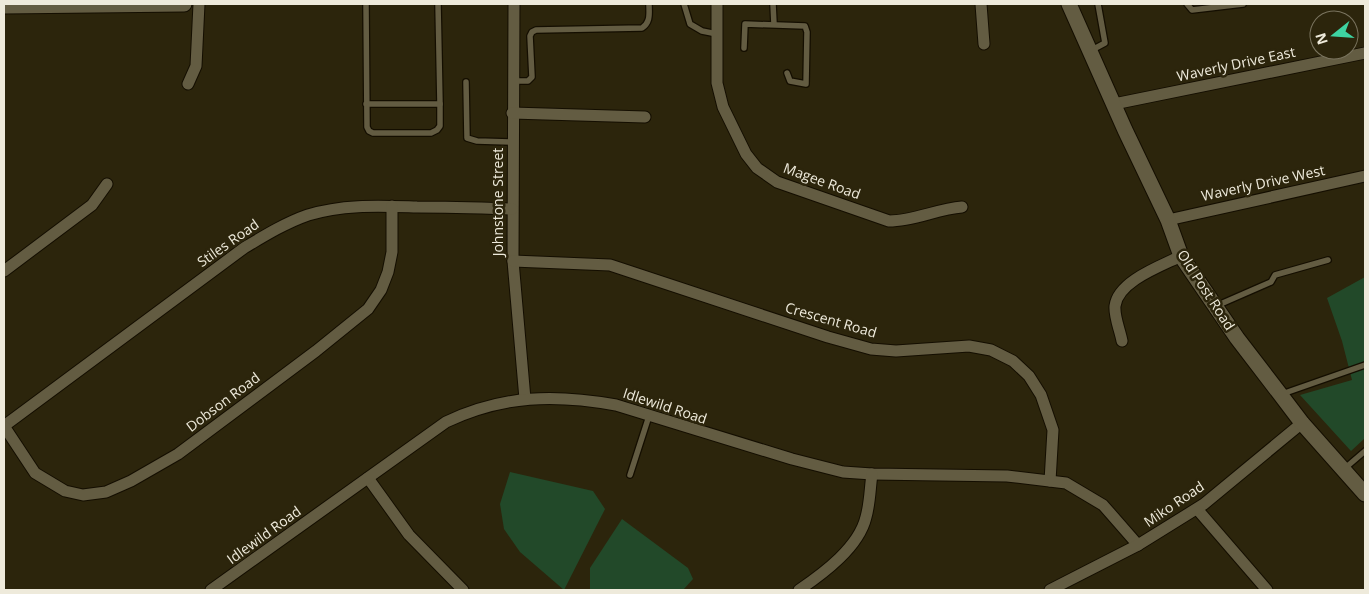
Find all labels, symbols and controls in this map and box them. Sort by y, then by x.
north arrow [1309,10,1359,60]
text: N [1310,31,1332,47]
street label: Waverly Drive East [1175,42,1297,85]
street label: Johnstone Street [488,148,507,258]
street label: Magee Road [781,158,863,203]
street label: Waverly Drive West [1199,160,1326,205]
street label: Stiles Road [193,214,262,271]
street label: Old Post Road [1173,246,1239,334]
street label: Crescent Road [783,297,879,342]
street label: Dobson Road [182,368,264,436]
street label: Idlewild Road [621,383,710,428]
street label: Miko Road [1140,476,1208,531]
street label: Idlewild Road [223,501,305,568]

